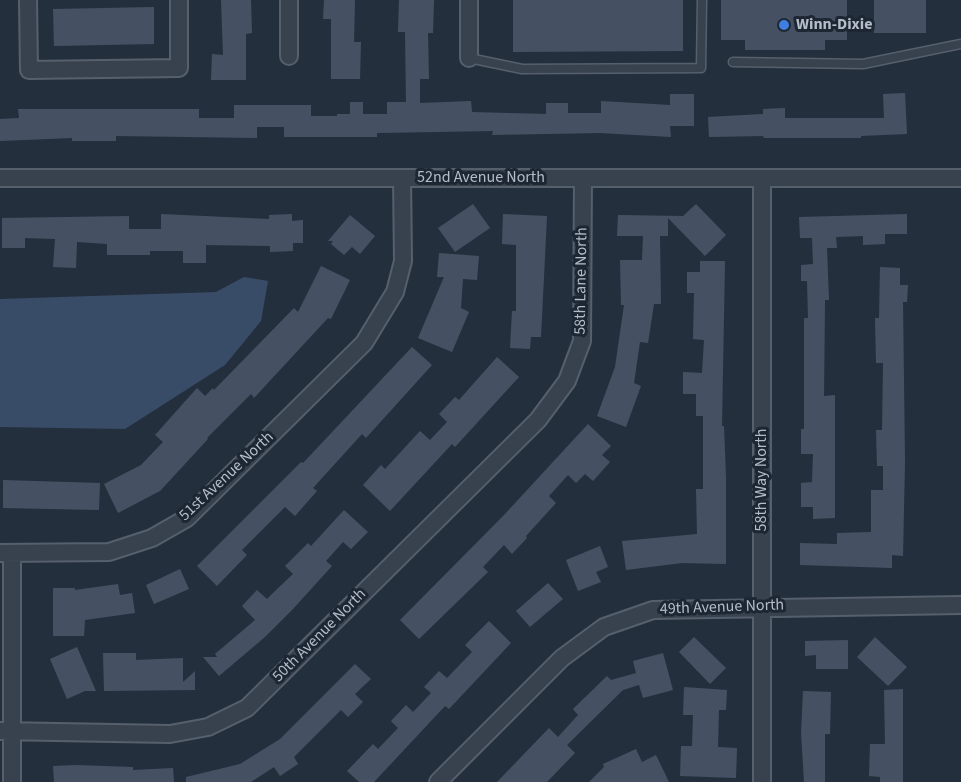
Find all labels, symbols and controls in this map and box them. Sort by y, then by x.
place label: Winn-Dixie [796,15,873,35]
marker: Winn-Dixie [777,18,791,32]
street label: 52nd Avenue North [417,168,545,188]
street label: 58th Lane North [571,227,593,335]
street label: 51st Avenue North [176,428,278,526]
street label: 58th Way North [752,429,772,531]
street label: 50th Avenue North [269,585,371,687]
street label: 49th Avenue North [659,596,785,620]

